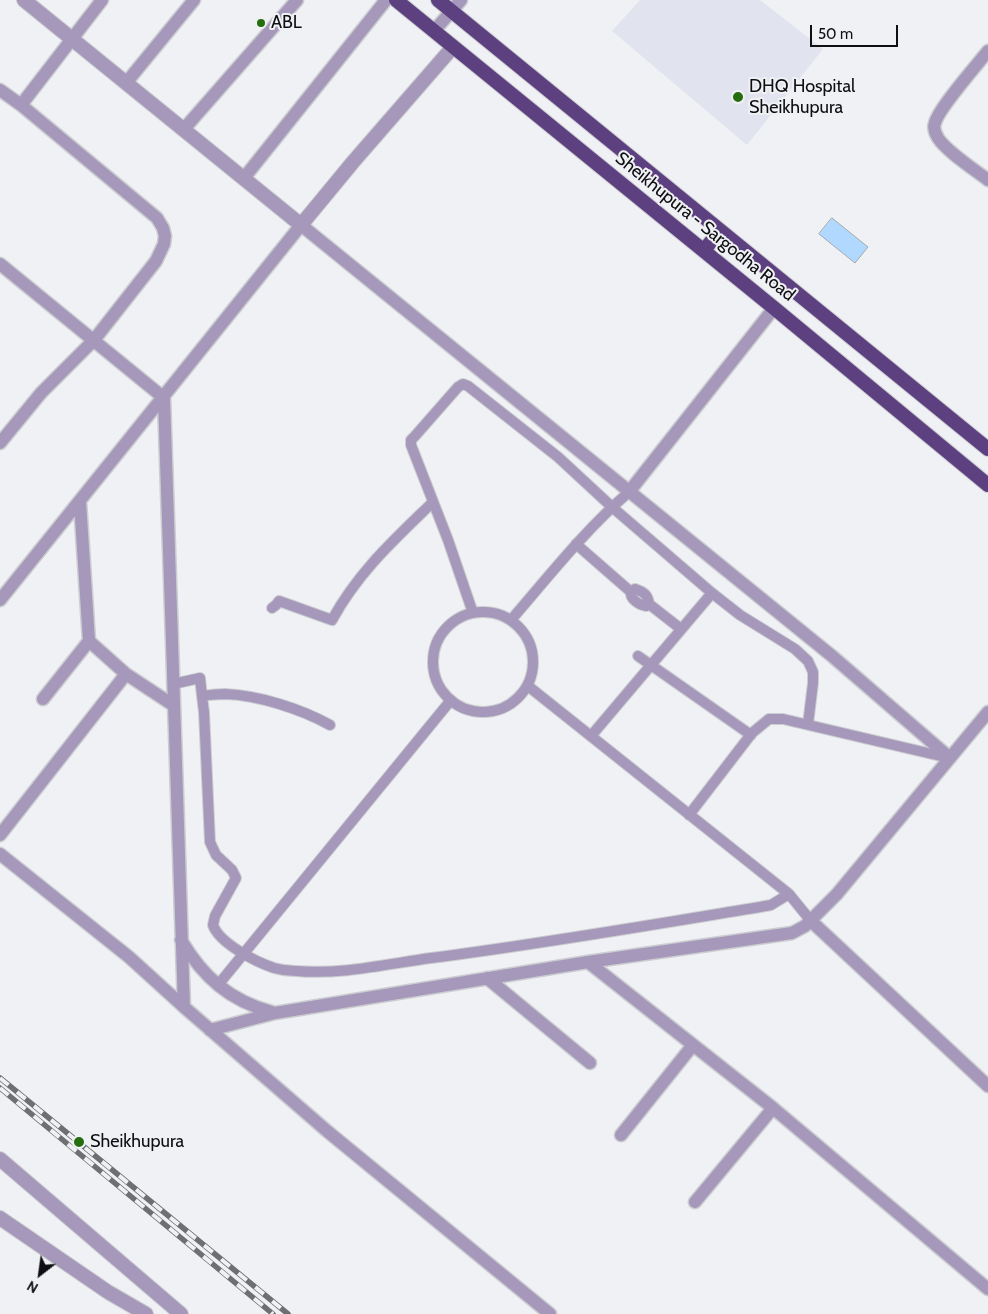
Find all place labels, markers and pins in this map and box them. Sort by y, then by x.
place label: ABL [271,12,302,34]
marker: ABL [255,17,267,29]
place label: DHQ Hospital Sheikhupura [749,76,855,118]
marker: DHQ Hospital Sheikhupura [731,90,745,104]
place label: Sheikhupura [90,1131,184,1153]
marker: Sheikhupura [72,1135,86,1149]

